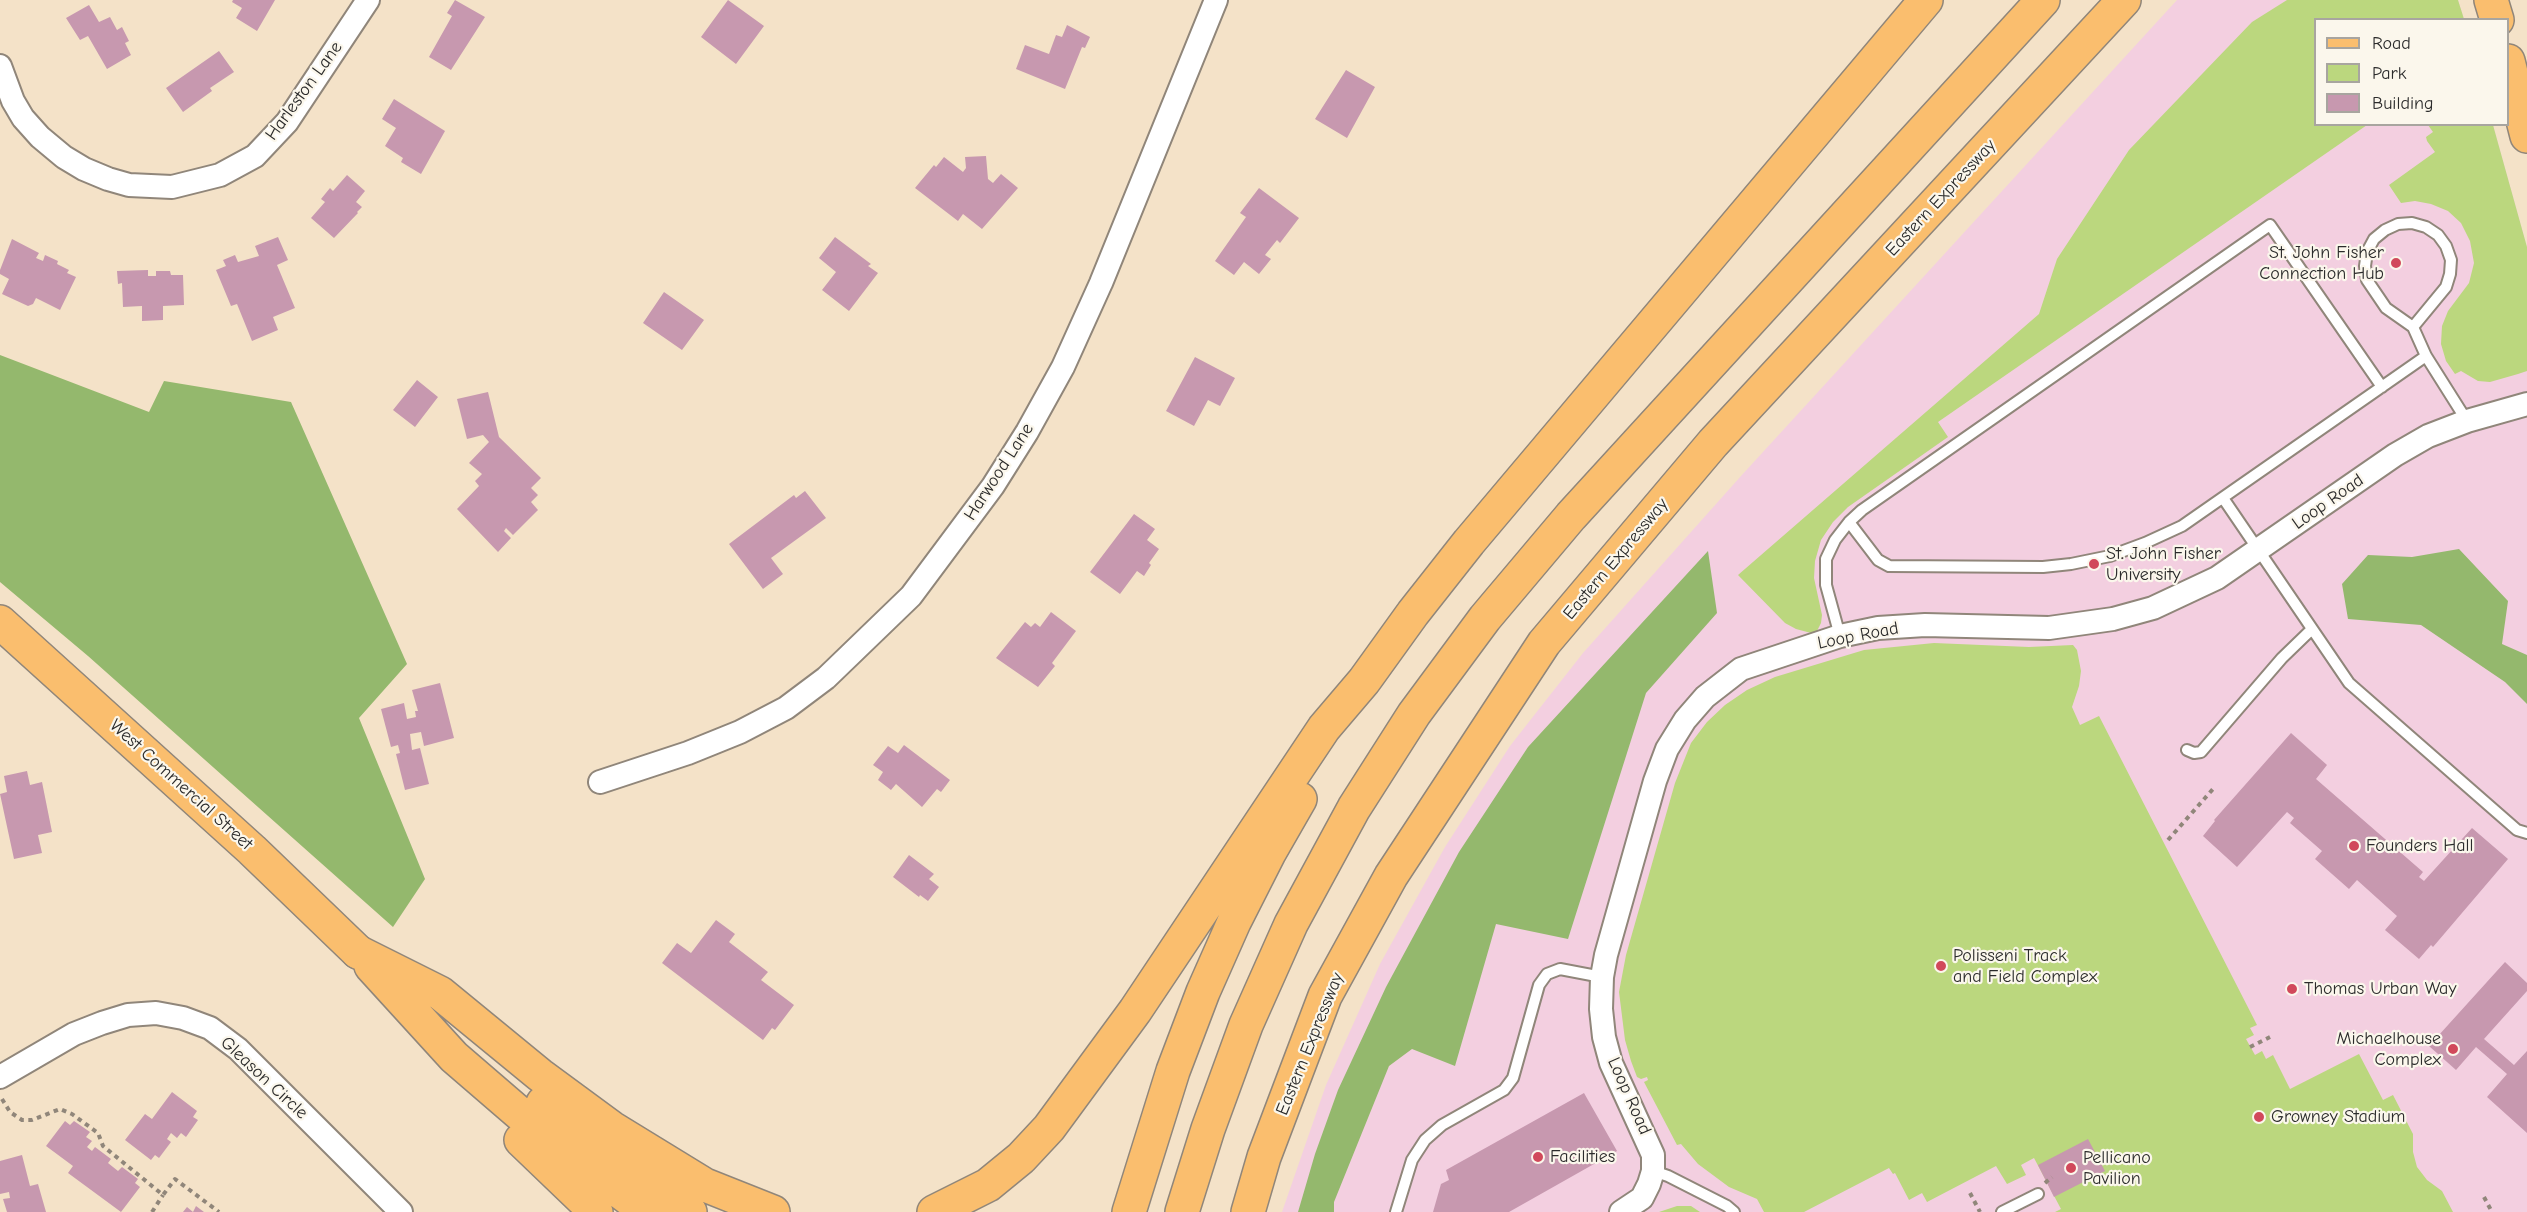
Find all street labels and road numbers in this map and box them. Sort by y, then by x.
street label: Harleston Lane [261,37,347,145]
street label: Eastern Expressway [1881,135,2001,261]
street label: Harwood Lane [960,419,1038,525]
street label: Loop Road [2288,470,2368,534]
street label: Eastern Expressway [1559,494,1673,624]
street label: Loop Road [1816,618,1900,654]
street label: West Commercial Street [105,715,257,855]
street label: Eastern Expressway [1272,970,1348,1118]
street label: Gleason Circle [216,1032,312,1124]
street label: Loop Road [1602,1054,1656,1138]

